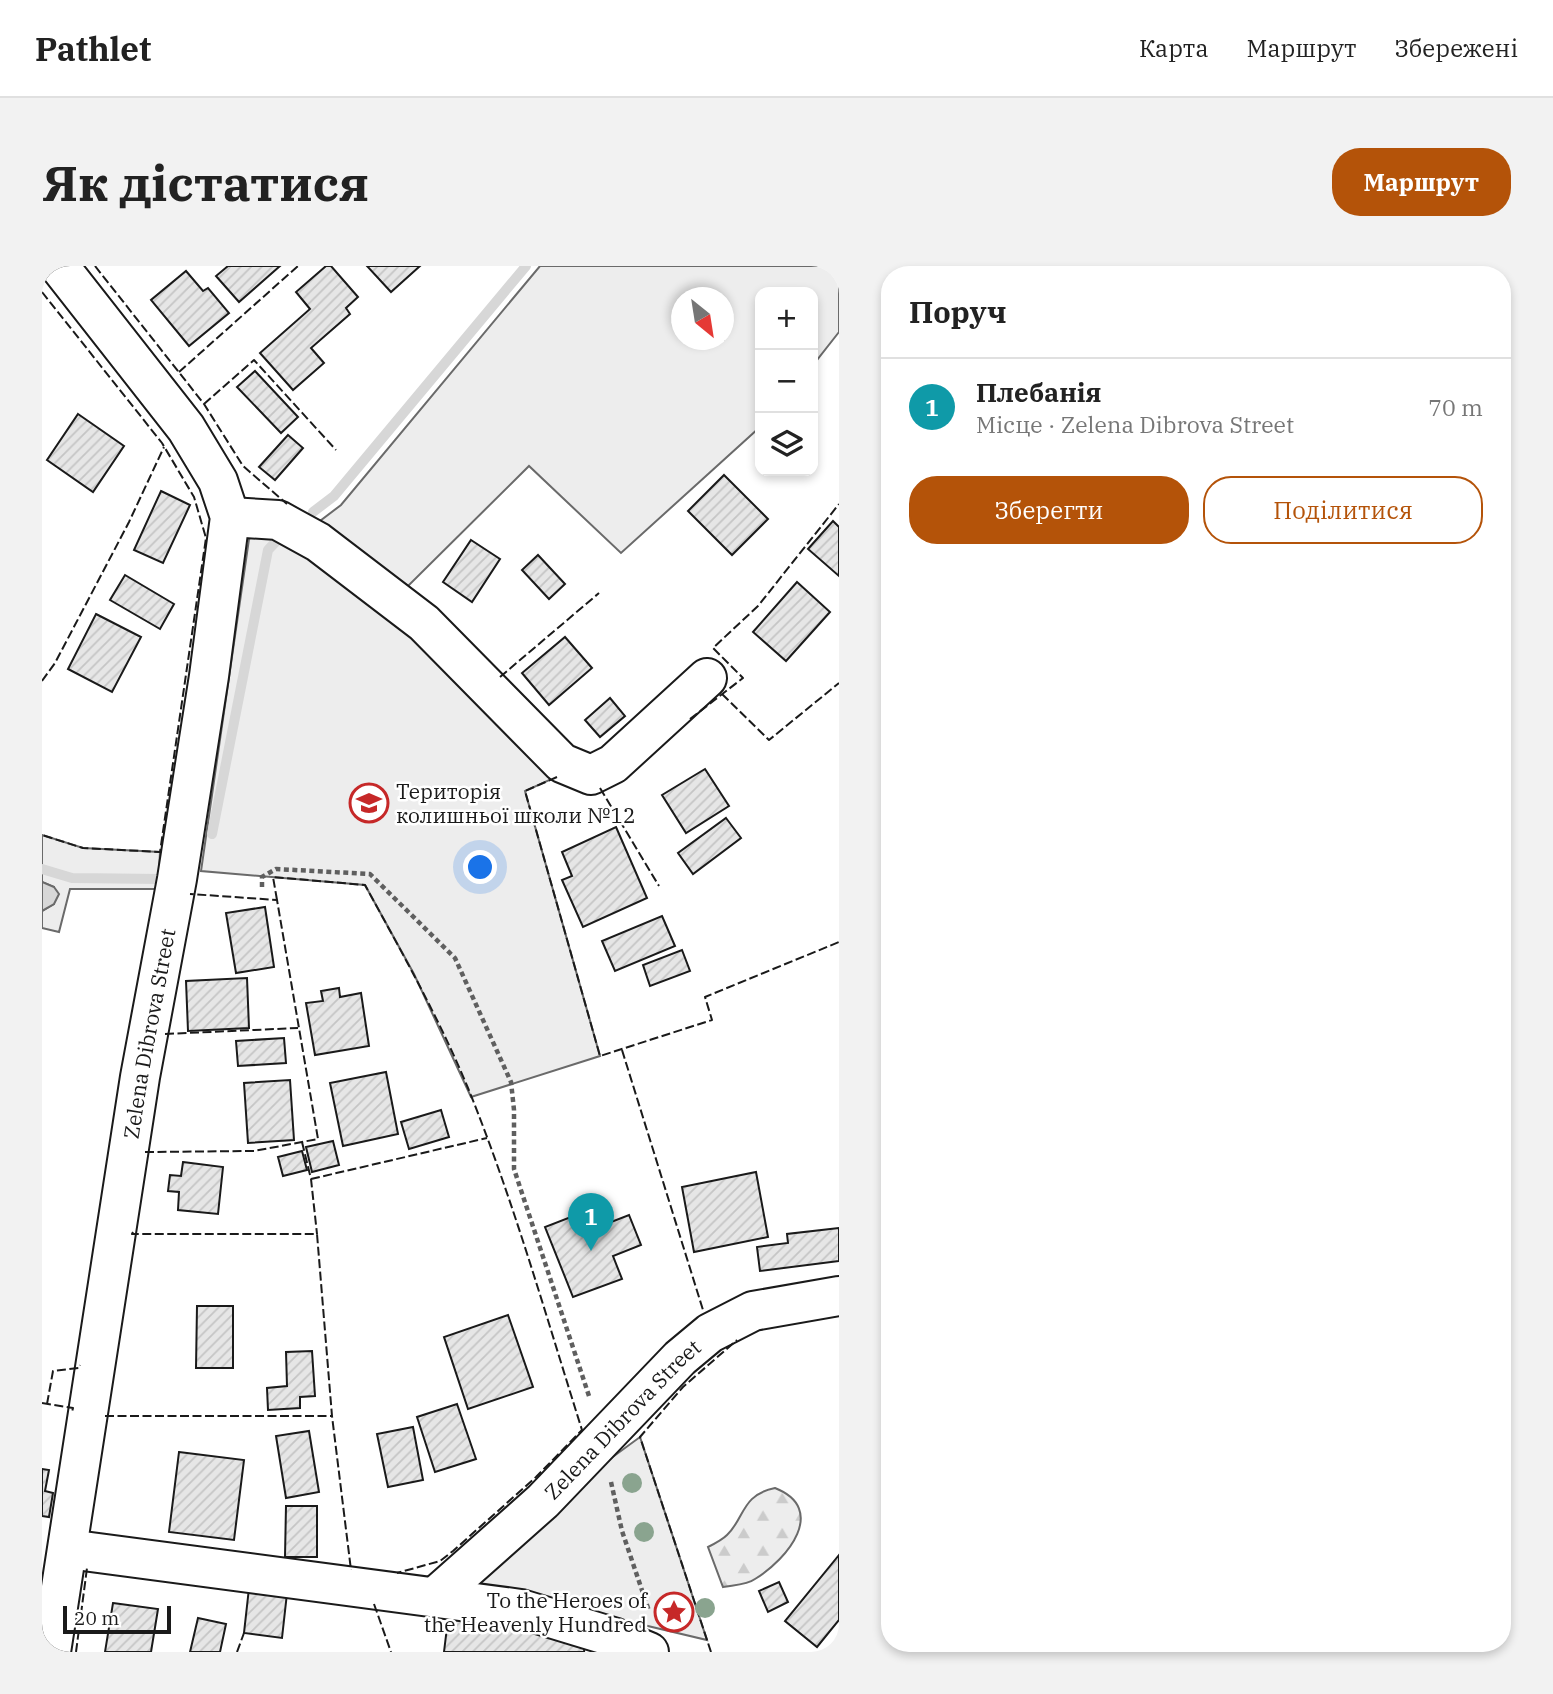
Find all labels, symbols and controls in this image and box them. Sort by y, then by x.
text: Pathlet [35,27,151,70]
text: Карта [1139,32,1209,64]
text: Маршрут [1247,32,1356,64]
text: Збережені [1394,32,1518,64]
button: Маршрут [1332,148,1511,216]
text: Як дістатися [42,151,369,214]
north arrow [671,287,734,350]
map controls [755,287,818,476]
button: + [755,287,818,350]
text: Поруч [909,292,1006,331]
button: − [755,350,818,413]
text: Плебанія [976,375,1101,409]
text: 1 [925,392,939,422]
text: 70 m [1428,392,1483,422]
text: Місце · Zelena Dibrova Street [976,409,1294,439]
button: layers [755,413,818,476]
button: Зберегти [909,476,1189,544]
button: Поділитися [1203,476,1483,544]
place label: Територія колишньої школи №12 [396,777,636,829]
school or university icon: Територія колишньої школи №12 [348,782,390,824]
your location [463,850,497,884]
street label: Zelena Dibrova Street [117,926,181,1141]
pin: 1 [568,1193,614,1251]
street label: Zelena Dibrova Street [538,1333,706,1505]
place label: To the Heroes of the Heavenly Hundred [424,1586,649,1638]
place icon: To the Heroes of the Heavenly Hundred [653,1591,695,1633]
scale bar [63,1603,172,1635]
text: 20 m [74,1606,119,1630]

